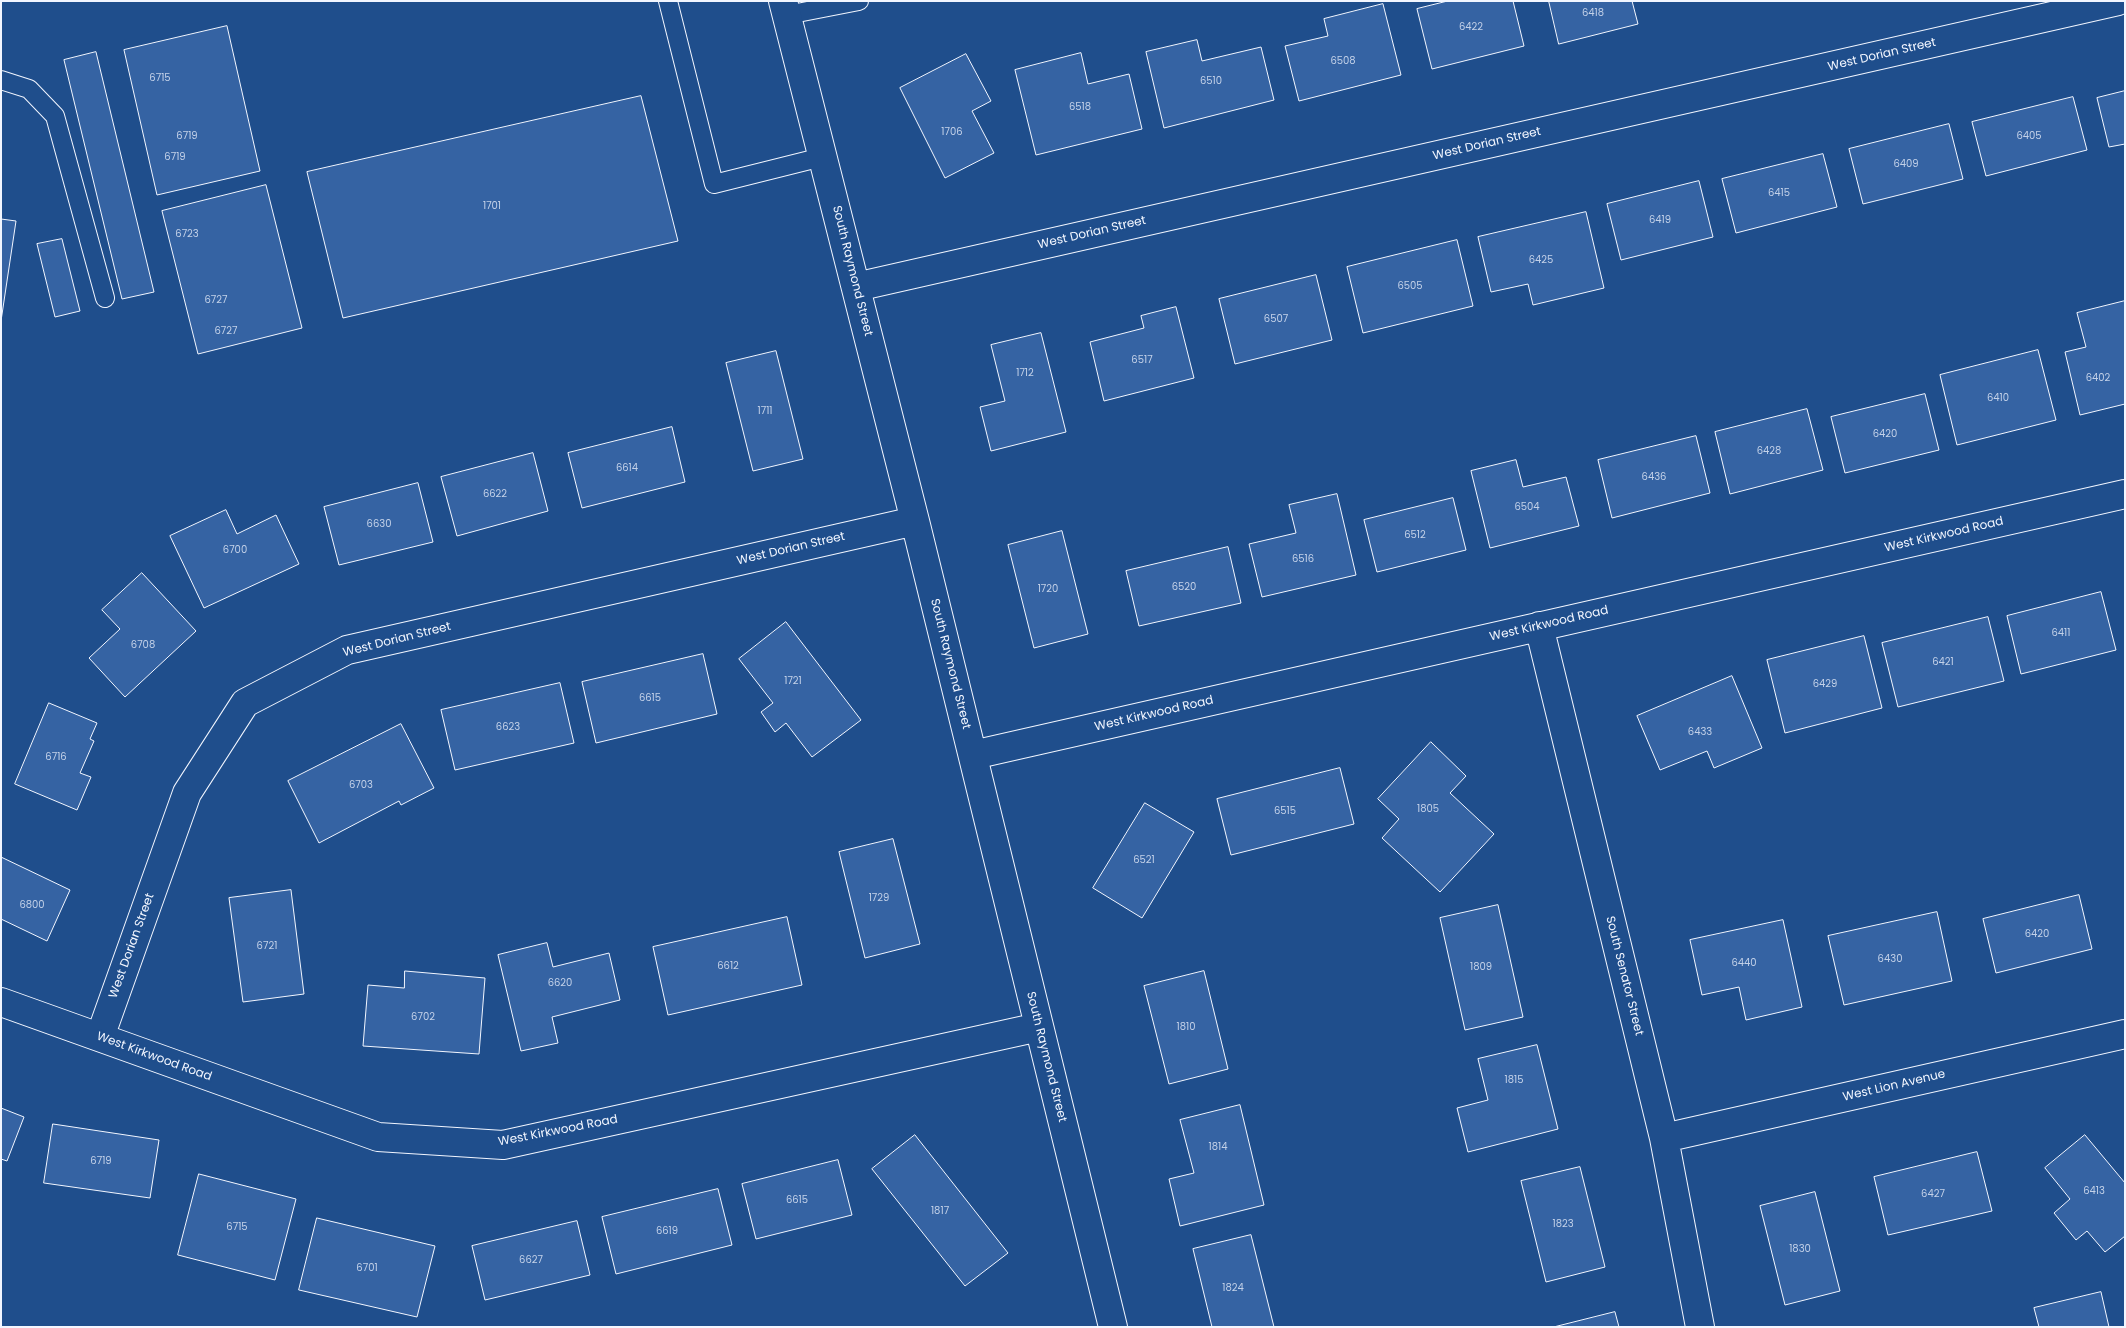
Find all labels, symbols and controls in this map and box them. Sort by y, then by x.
house number: 6418 [1582,7,1604,19]
house number: 6422 [1459,21,1483,33]
street label: West Dorian Street [1826,36,1938,74]
house number: 6508 [1330,55,1356,67]
house number: 6715 [149,72,171,84]
house number: 6510 [1200,75,1222,87]
house number: 6518 [1069,101,1091,113]
street label: West Dorian Street [1431,125,1543,163]
house number: 1706 [941,126,963,138]
house number: 6719 [176,130,198,142]
house number: 6405 [2016,130,2042,142]
house number: 6719 [164,151,186,163]
house number: 6409 [1893,158,1919,170]
house number: 6415 [1768,187,1790,199]
house number: 1701 [483,200,501,212]
street label: South Raymond Street [829,204,875,338]
street label: West Dorian Street [1036,214,1148,252]
house number: 6419 [1649,214,1671,226]
house number: 6723 [175,228,199,240]
house number: 6425 [1529,254,1553,266]
house number: 6505 [1397,280,1423,292]
house number: 6727 [204,294,228,306]
house number: 6507 [1264,313,1288,325]
house number: 6727 [214,325,238,337]
house number: 6517 [1131,354,1153,366]
house number: 1712 [1016,367,1034,379]
house number: 6402 [2086,372,2110,384]
house number: 6410 [1987,392,2009,404]
house number: 1711 [757,405,773,417]
house number: 6420 [1873,428,1897,440]
house number: 6428 [1757,445,1781,457]
house number: 6614 [616,462,638,474]
house number: 6436 [1642,471,1666,483]
house number: 6622 [483,488,507,500]
house number: 6504 [1514,501,1540,513]
street label: West Kirkwood Road [1883,514,2005,556]
house number: 6630 [367,518,391,530]
house number: 6512 [1404,529,1426,541]
street label: West Dorian Street [735,530,847,568]
house number: 6700 [223,544,247,556]
house number: 6516 [1292,553,1314,565]
house number: 6520 [1172,581,1196,593]
house number: 1720 [1038,583,1058,595]
street label: South Raymond Street [927,597,973,731]
street label: West Kirkwood Road [1488,603,1610,645]
street label: West Dorian Street [342,620,452,660]
house number: 6411 [2051,627,2071,639]
house number: 6708 [131,639,155,651]
house number: 6421 [1932,656,1954,668]
house number: 1721 [784,675,802,687]
house number: 6429 [1813,678,1837,690]
house number: 6615 [639,692,661,704]
street label: West Kirkwood Road [1093,693,1215,735]
house number: 6623 [496,721,520,733]
house number: 6433 [1688,726,1712,738]
house number: 6716 [45,751,67,763]
house number: 6703 [349,779,373,791]
house number: 1805 [1417,803,1439,815]
house number: 6515 [1274,805,1296,817]
house number: 6521 [1133,854,1155,866]
street label: West Dorian Street [106,892,158,1000]
house number: 1729 [869,892,889,904]
house number: 6800 [19,899,45,911]
street label: South Senator Street [1602,915,1646,1037]
house number: 6420 [2025,928,2049,940]
house number: 6721 [257,940,277,952]
house number: 6430 [1878,953,1902,965]
house number: 6440 [1731,957,1757,969]
house number: 6612 [717,960,739,972]
house number: 1809 [1470,961,1492,973]
house number: 6620 [548,977,572,989]
street label: South Raymond Street [1023,990,1069,1124]
house number: 6702 [411,1011,435,1023]
house number: 1810 [1177,1021,1195,1033]
street label: West Kirkwood Road [94,1029,214,1085]
street label: West Lion Avenue [1841,1067,1947,1105]
house number: 1815 [1505,1074,1523,1086]
street label: West Kirkwood Road [497,1112,619,1150]
house number: 1814 [1209,1141,1227,1153]
house number: 6719 [90,1155,112,1167]
house number: 6413 [2083,1185,2105,1197]
house number: 6427 [1921,1188,1945,1200]
house number: 6615 [786,1194,808,1206]
house number: 1817 [931,1205,949,1217]
house number: 1823 [1552,1218,1574,1230]
house number: 6715 [226,1221,248,1233]
house number: 6619 [656,1225,678,1237]
house number: 1830 [1789,1243,1811,1255]
house number: 6627 [519,1254,543,1266]
house number: 6701 [356,1262,378,1274]
house number: 1824 [1222,1282,1244,1294]

